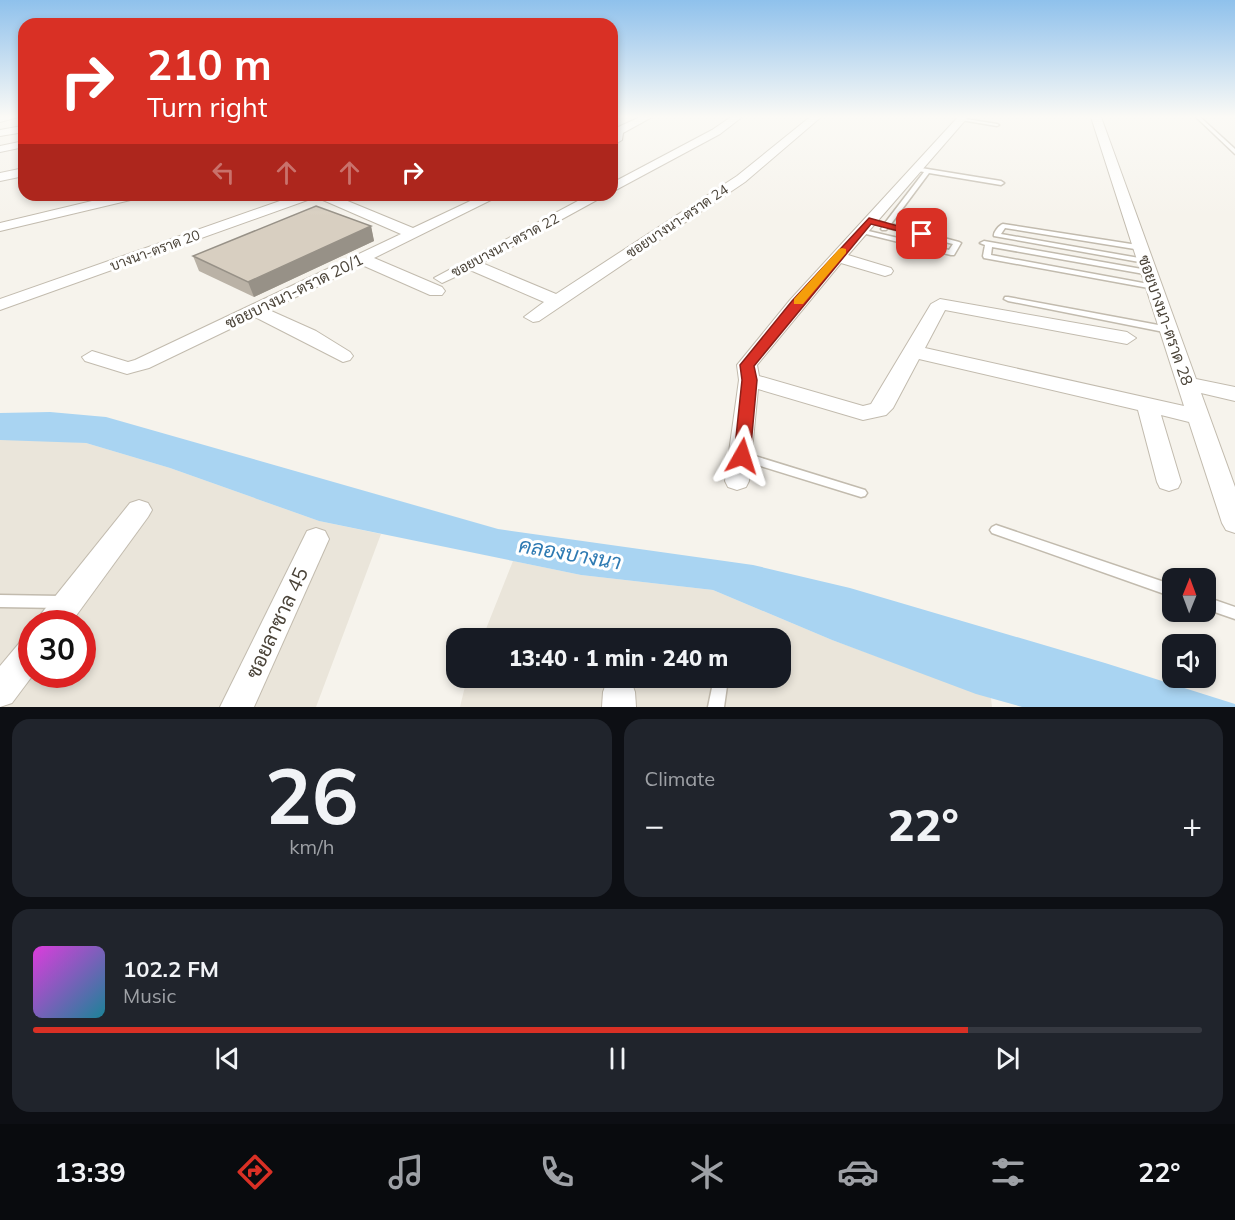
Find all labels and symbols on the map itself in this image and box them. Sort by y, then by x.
street label: ซอยบางนา-ตราด 24 [622,180,732,262]
pin [896,208,947,259]
street label: ซอยบางนา-ตราด 22 [448,209,562,281]
street label: บางนา-ตราด 20 [107,225,203,275]
street label: ซอยบางนา-ตราด 20/1 [222,249,366,333]
street label: ซอยบางนา-ตราด 28 [1134,252,1198,388]
position arrow [710,424,774,488]
water label: คลองบางนา [517,531,623,575]
street label: ซอยลาซาล 45 [240,563,313,682]
north arrow [1162,568,1216,622]
speed limit sign: 30 [18,610,96,688]

